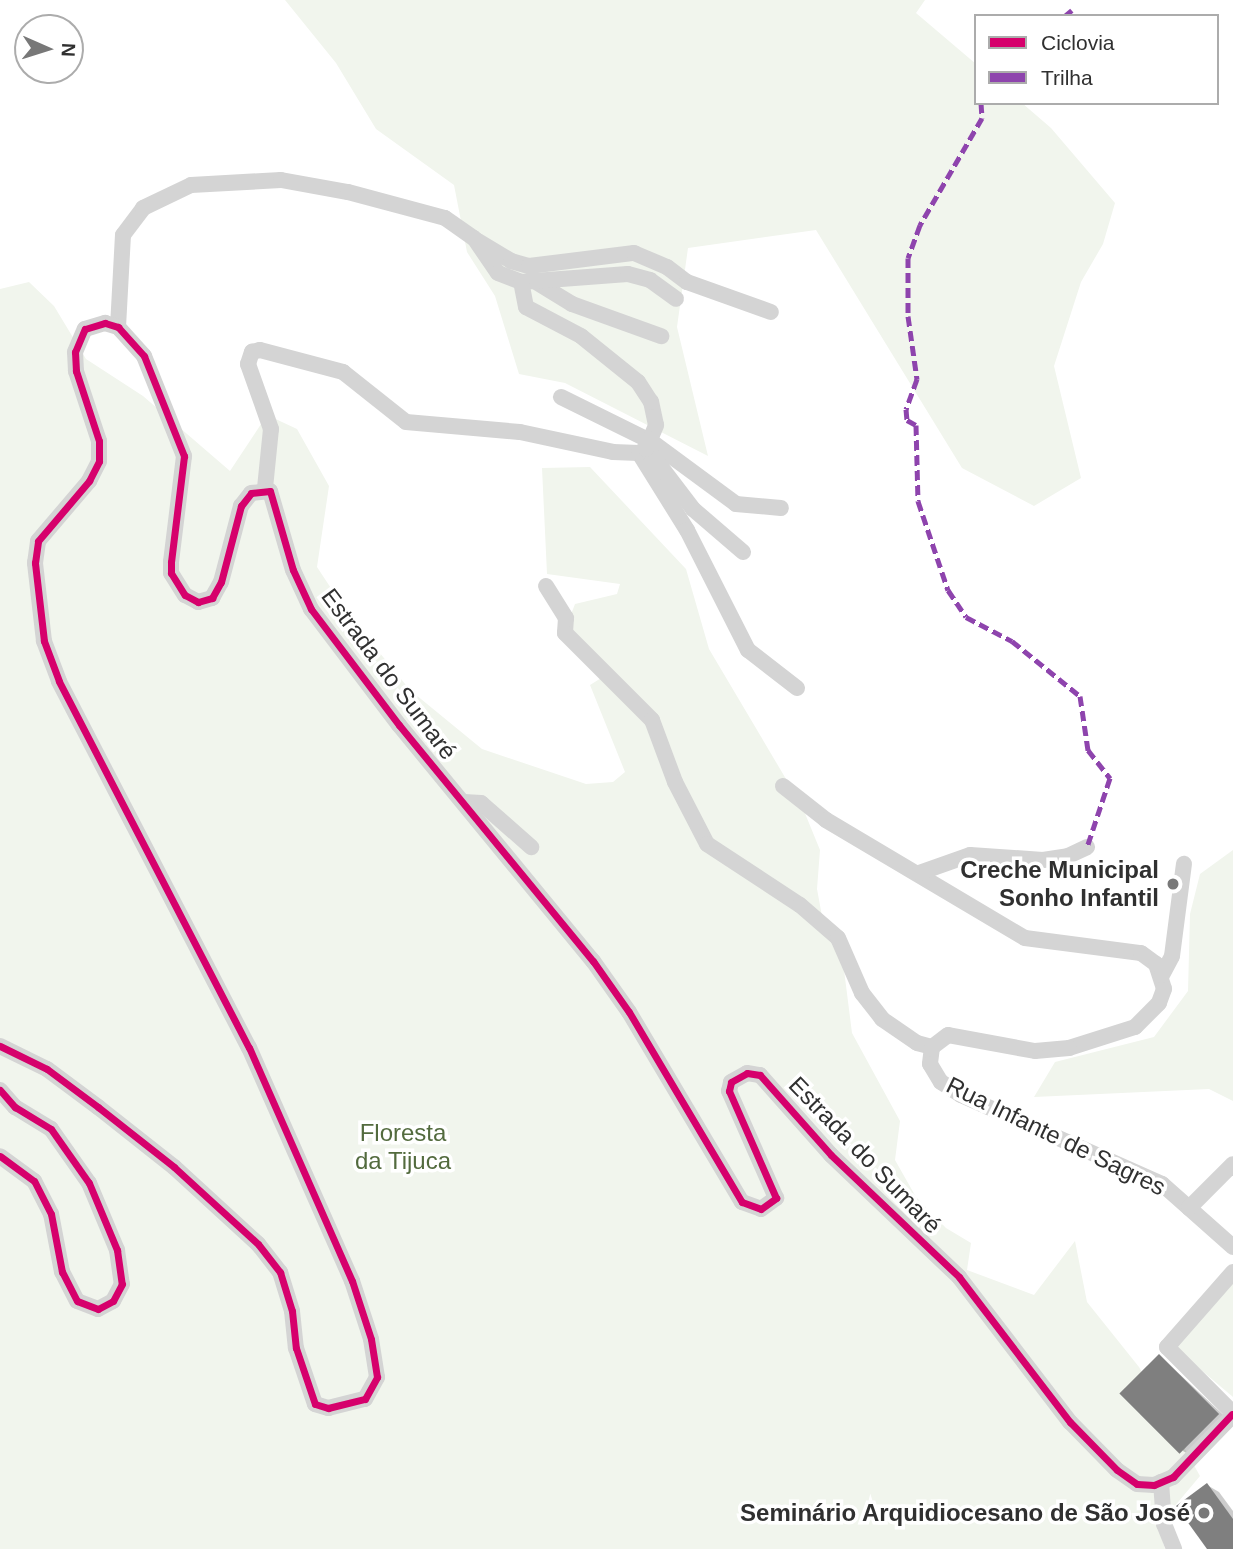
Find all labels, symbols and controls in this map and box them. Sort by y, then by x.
north arrow [14,14,84,84]
legend [974,14,1219,105]
text: Ciclovia [1041,31,1115,54]
text: N [58,43,79,57]
text: Trilha [1041,66,1093,89]
street label: Estrada do Sumaré [315,583,463,765]
place label: Creche Municipal Sonho Infantil [960,856,1159,912]
marker: Creche Municipal Sonho Infantil [1165,876,1181,892]
street label: Rua Infante de Sagres [942,1070,1170,1202]
street label: Estrada do Sumaré [783,1071,947,1239]
park label: Floresta da Tijuca [355,1119,451,1175]
place label: Seminário Arquidiocesano de São José [739,1499,1190,1527]
marker: Seminário Arquidiocesano de São José [1196,1505,1212,1521]

